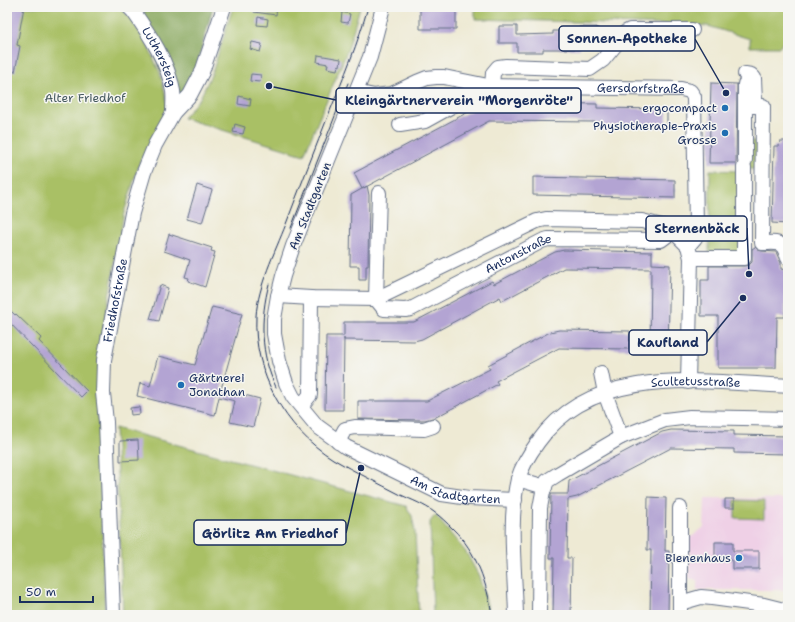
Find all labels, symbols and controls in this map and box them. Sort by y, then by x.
street label: Luthersteig [138,24,180,89]
callout: Sonnen-Apotheke [559,26,695,51]
text: Sonnen-Apotheke [567,30,687,47]
street label: Gersdorfstraße [597,80,687,98]
callout: Kleingärtnerverein "Morgenröte" [336,88,581,113]
park label: Alter Friedhof [44,90,126,106]
text: Kleingärtnerverein "Morgenröte" [345,92,573,109]
place label: ergocompact [642,100,717,116]
marker: ergocompact [720,103,730,113]
place label: Physiotherapie-Praxis Grosse [593,118,717,148]
marker: Physiotherapie-Praxis Grosse [720,128,730,138]
street label: Am Stadtgarten [285,160,335,252]
callout: Sternenbäck [646,216,747,241]
text: Sternenbäck [654,220,740,237]
street label: Antonstraße [482,231,552,277]
street label: Friedhofstraße [100,257,131,344]
callout: Kaufland [629,330,707,355]
text: Kaufland [637,334,699,351]
place label: Gärtnerei Jonathan [189,370,245,400]
street label: Scultetusstraße [650,373,741,391]
marker: Gärtnerei Jonathan [176,380,186,390]
street label: Am Stadtgarten [407,472,501,507]
callout: Görlitz Am Friedhof [194,520,346,545]
text: Görlitz Am Friedhof [202,525,339,542]
place label: Bienenhaus [665,550,731,566]
marker: Bienenhaus [734,553,744,563]
scale bar [20,578,93,604]
text: 50 m [26,584,56,600]

